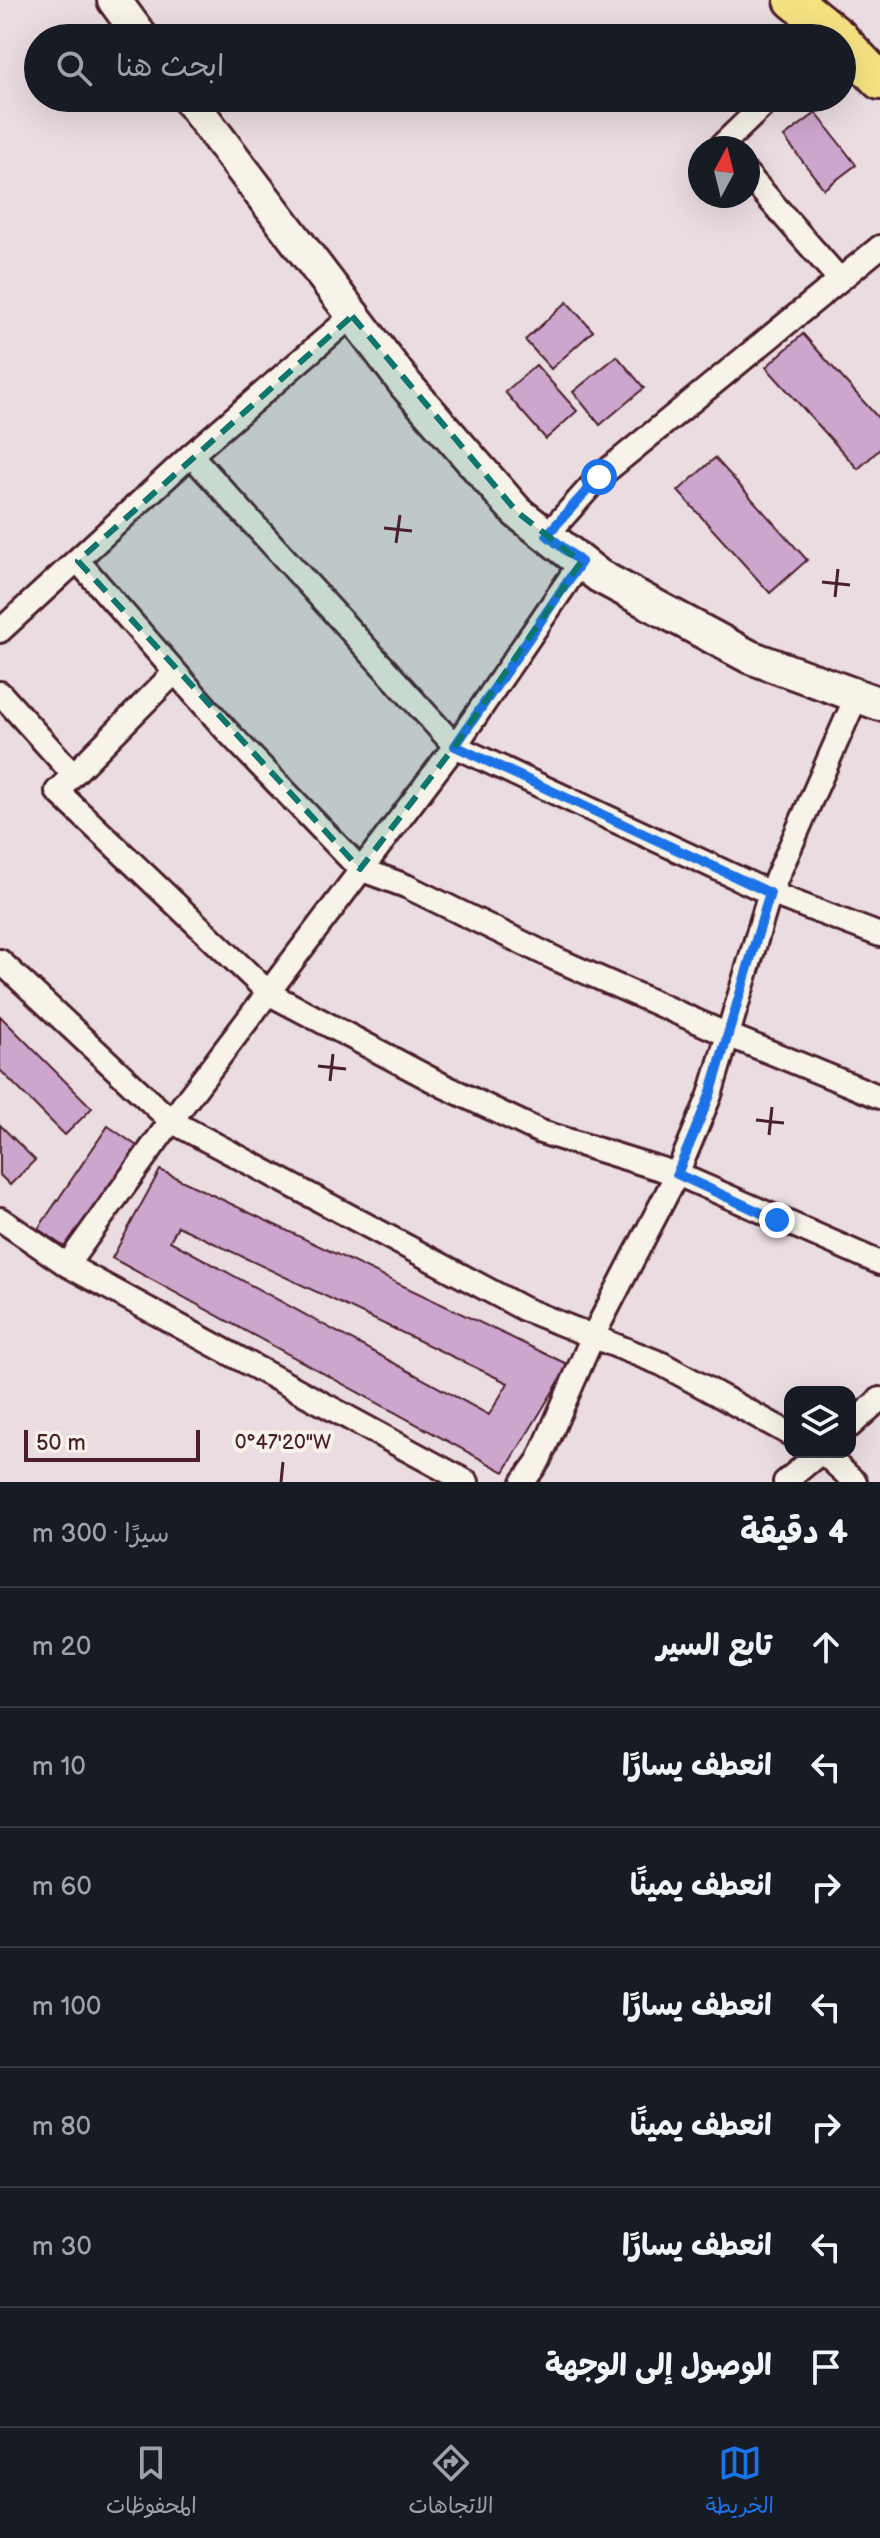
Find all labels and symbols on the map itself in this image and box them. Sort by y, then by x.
north arrow [688,136,760,208]
route start [581,459,617,495]
route end [759,1202,795,1238]
scale bar [24,1426,200,1462]
text: 0°47'20"W [235,1431,331,1455]

